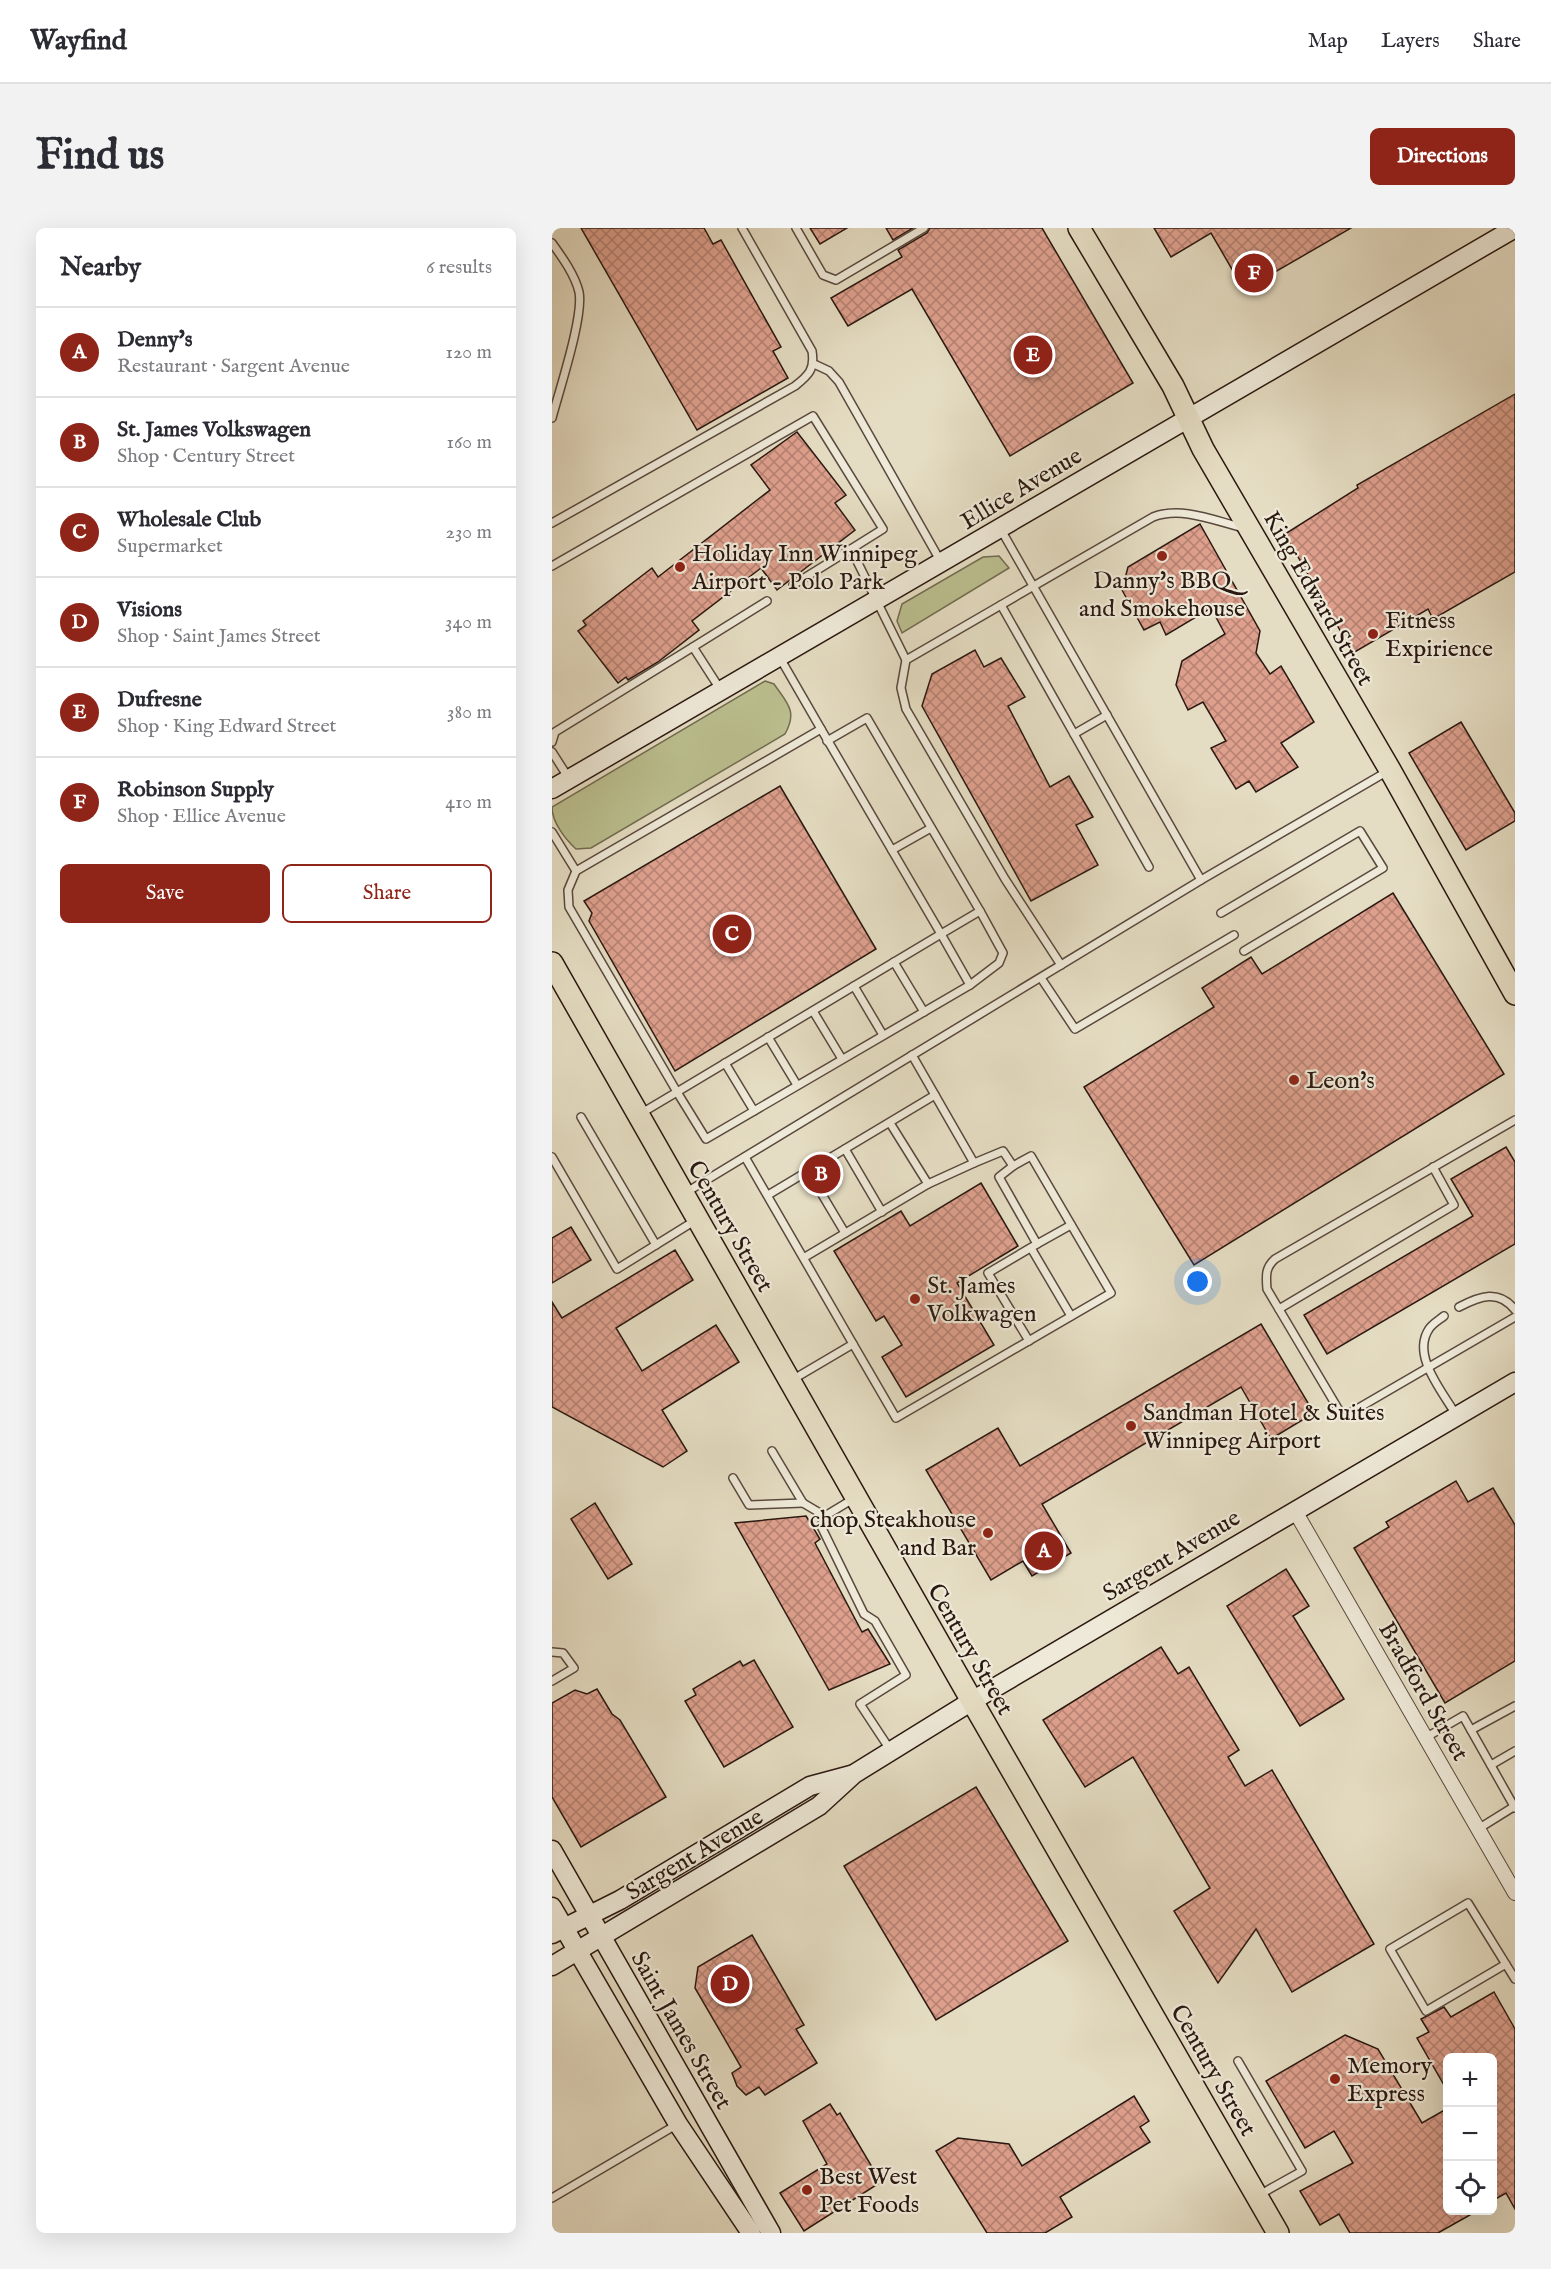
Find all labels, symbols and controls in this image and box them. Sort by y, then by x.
text: Wayfind [30,24,127,59]
text: Map [1308,28,1348,55]
text: Layers [1381,28,1440,55]
text: Share [1473,28,1521,55]
button: Directions [1370,128,1515,185]
text: Find us [36,130,164,183]
pin: F [1234,250,1274,296]
text: Nearby [60,251,141,284]
text: 6 results [426,255,492,280]
text: Denny's [117,326,193,354]
pin: E [1014,332,1052,378]
text: A [73,340,86,365]
text: 120 m [446,340,492,365]
text: Restaurant · Sargent Avenue [117,354,350,379]
text: St. James Volkswagen [117,416,311,444]
text: B [73,430,86,455]
text: 160 m [446,430,492,455]
street label: Ellice Avenue [956,441,1088,538]
text: Shop · Century Street [117,444,295,469]
text: Wholesale Club [117,506,261,534]
street label: King Edward Street [1255,506,1380,692]
text: C [72,520,87,545]
text: 230 m [446,520,492,545]
text: Supermarket [117,534,223,559]
place label: Holiday Inn Winnipeg Airport - Polo Park [691,539,918,598]
marker: Danny's BBQ and Smokehouse [1155,549,1169,563]
marker: Holiday Inn Winnipeg Airport - Polo Park [673,560,687,574]
place label: Danny's BBQ and Smokehouse [1079,566,1248,625]
text: Visions [117,596,182,624]
place label: Fitness Expirience [1385,606,1493,665]
text: D [71,610,88,635]
text: 340 m [445,610,492,635]
text: Shop · Saint James Street [117,624,321,649]
marker: Fitness Expirience [1366,627,1380,641]
text: Dufresne [117,686,202,714]
text: E [73,700,86,725]
text: 380 m [447,700,492,725]
text: Shop · King Edward Street [117,714,336,739]
text: Robinson Supply [117,776,274,804]
text: F [73,790,86,815]
text: 410 m [445,790,492,815]
text: Shop · Ellice Avenue [117,804,286,829]
button: Save [60,864,270,923]
button: Share [282,864,492,923]
pin: C [712,912,752,956]
place label: Leon's [1306,1066,1375,1097]
marker: Leon's [1287,1073,1301,1087]
pin: B [802,1152,840,1196]
street label: Century Street [680,1155,780,1298]
your location [1183,1267,1212,1296]
place label: St. James Volkwagen [926,1271,1037,1330]
marker: St. James Volkwagen [908,1292,922,1306]
place label: Sandman Hotel & Suites Winnipeg Airport [1143,1398,1385,1457]
marker: Sandman Hotel & Suites Winnipeg Airport [1124,1419,1138,1433]
street label: Sargent Avenue [1097,1503,1246,1610]
place label: chop Steakhouse and Bar [810,1505,976,1564]
marker: chop Steakhouse and Bar [981,1526,995,1540]
pin: A [1024,1528,1064,1574]
street label: Century Street [920,1578,1020,1721]
street label: Bradford Street [1370,1617,1475,1767]
street label: Sargent Avenue [620,1802,769,1909]
street label: Saint James Street [623,1946,739,2115]
pin: D [710,1962,750,2006]
street label: Century Street [1163,1999,1263,2142]
place label: Memory Express [1347,2051,1433,2110]
map controls [1443,2053,1497,2215]
button: + [1443,2053,1497,2107]
marker: Memory Express [1328,2072,1342,2086]
button: − [1443,2107,1497,2161]
button: locate [1443,2161,1497,2215]
place label: Best West Pet Foods [819,2162,919,2221]
marker: Best West Pet Foods [800,2183,814,2197]

